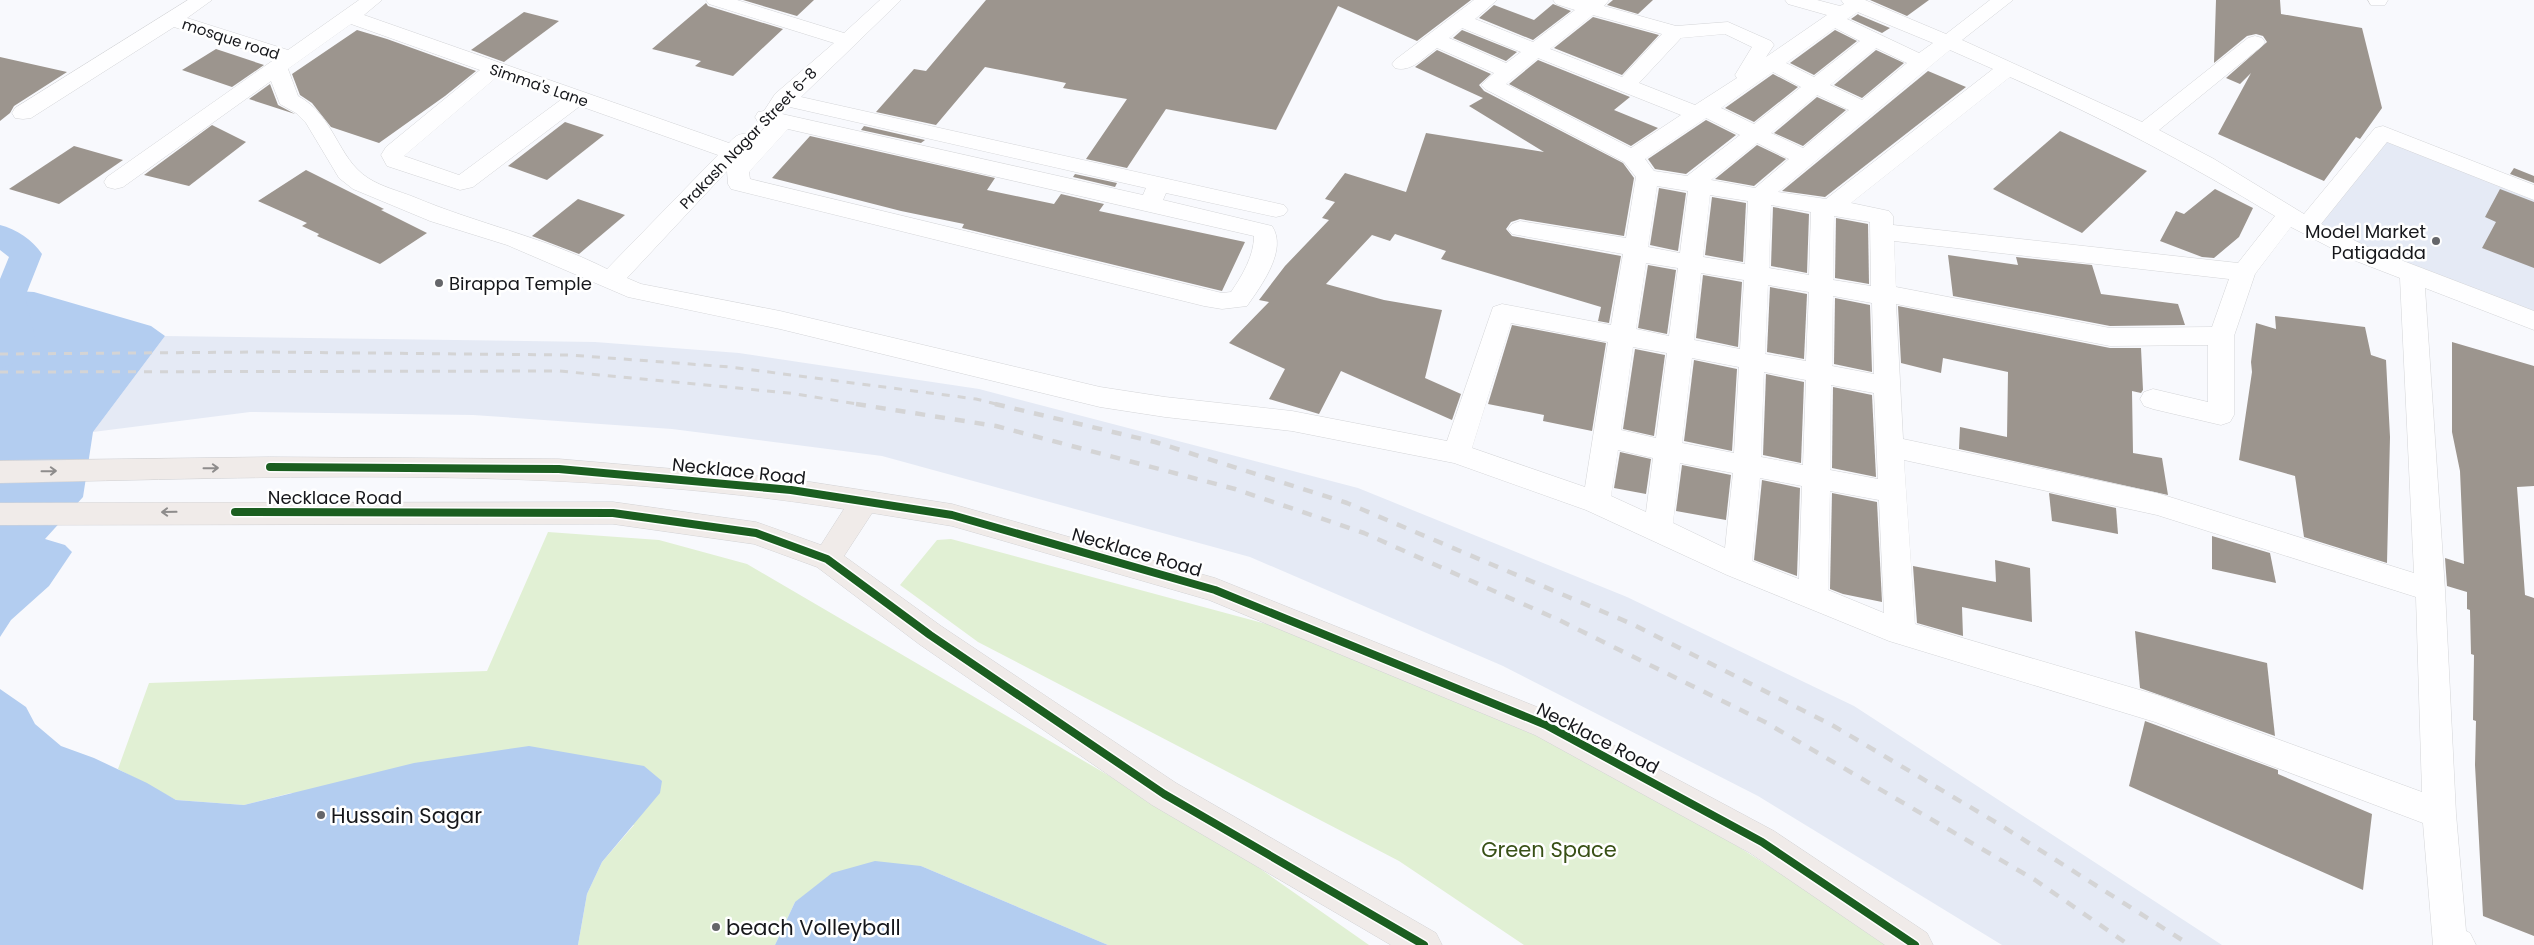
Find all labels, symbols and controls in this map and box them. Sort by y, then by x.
street label: mosque road [180,13,282,65]
street label: Simma's Lane [487,58,591,112]
street label: Prakash Nagar Street 6-8 [675,63,821,213]
place label: Model Market Patigadda [2305,219,2426,265]
marker: Model Market Patigadda [2430,235,2442,247]
place label: Birappa Temple [449,271,592,296]
marker: Birappa Temple [433,277,445,289]
street label: Necklace Road [671,452,807,490]
one-way arrow [202,463,219,473]
one-way arrow [40,466,56,476]
street label: Necklace Road [268,485,402,510]
one-way arrow [161,508,177,517]
street label: Necklace Road [1069,521,1205,583]
street label: Necklace Road [1532,696,1664,780]
place label: Hussain Sagar [331,801,482,830]
marker: Hussain Sagar [315,809,327,821]
park label: Green Space [1481,835,1617,864]
place label: beach Volleyball [726,913,901,942]
marker: beach Volleyball [710,921,722,933]

